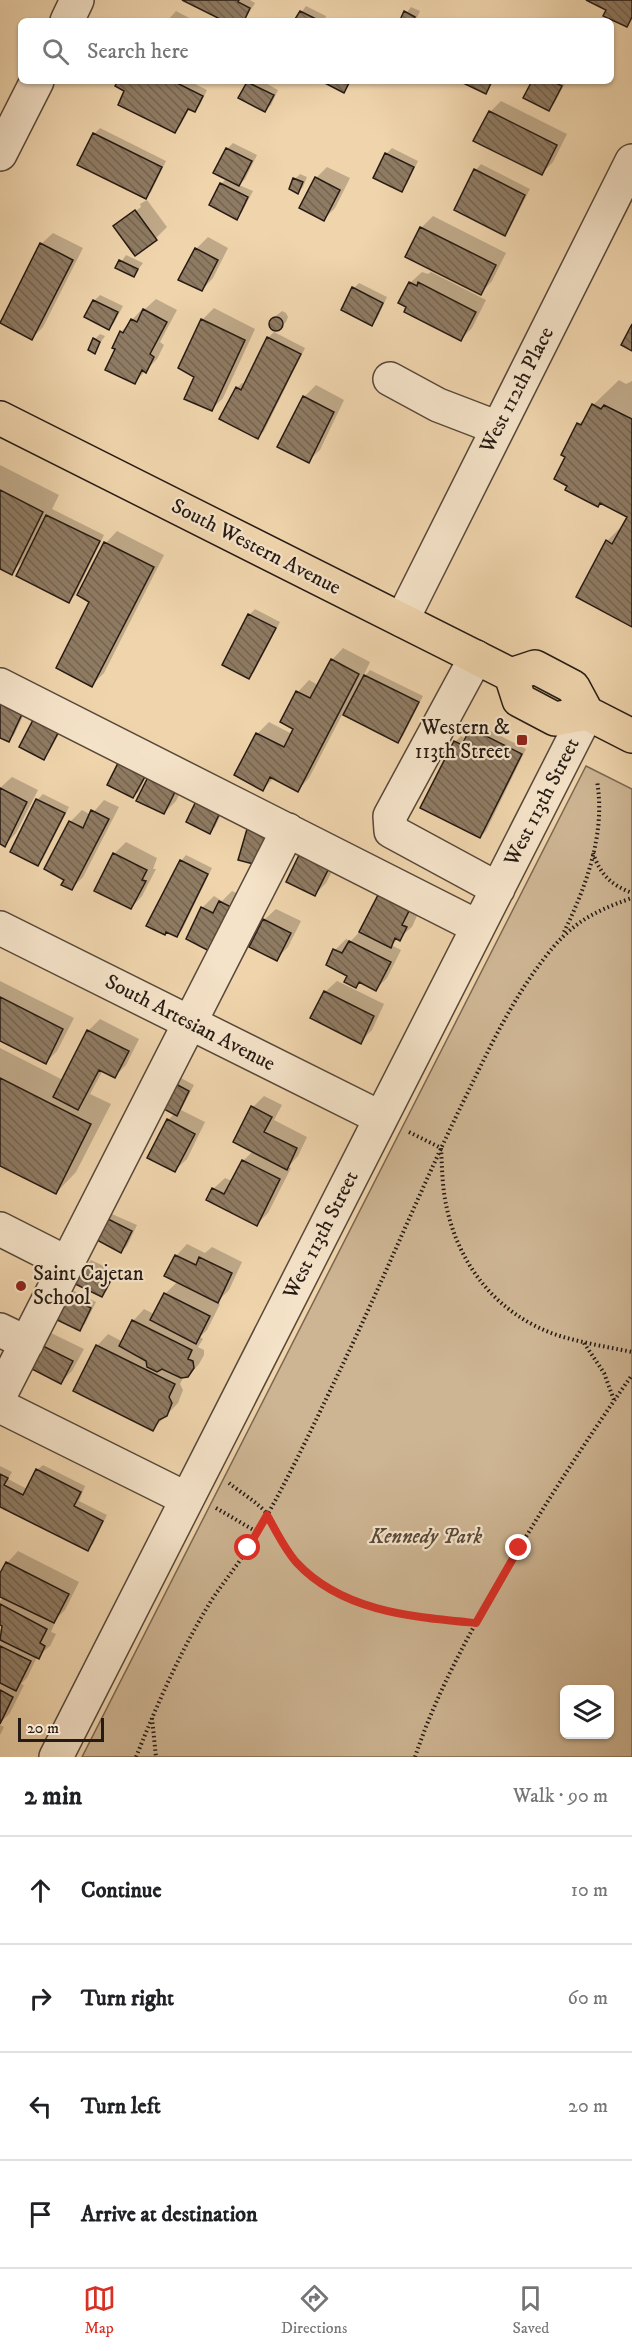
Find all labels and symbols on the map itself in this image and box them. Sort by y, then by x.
street label: West 112th Place [474,322,560,458]
street label: South Western Avenue [167,493,345,601]
place label: Western & 113th Street [415,715,510,765]
street label: West 113th Street [498,733,586,871]
marker: Western & 113th Street [515,733,529,747]
street label: South Artesian Avenue [101,969,280,1077]
street label: West 113th Street [277,1166,365,1304]
place label: Saint Cajetan School [33,1261,144,1311]
marker: Saint Cajetan School [14,1279,28,1293]
park label: Kennedy Park [369,1524,483,1550]
route start [234,1534,260,1560]
route end [505,1534,531,1560]
scale bar [18,1715,104,1742]

